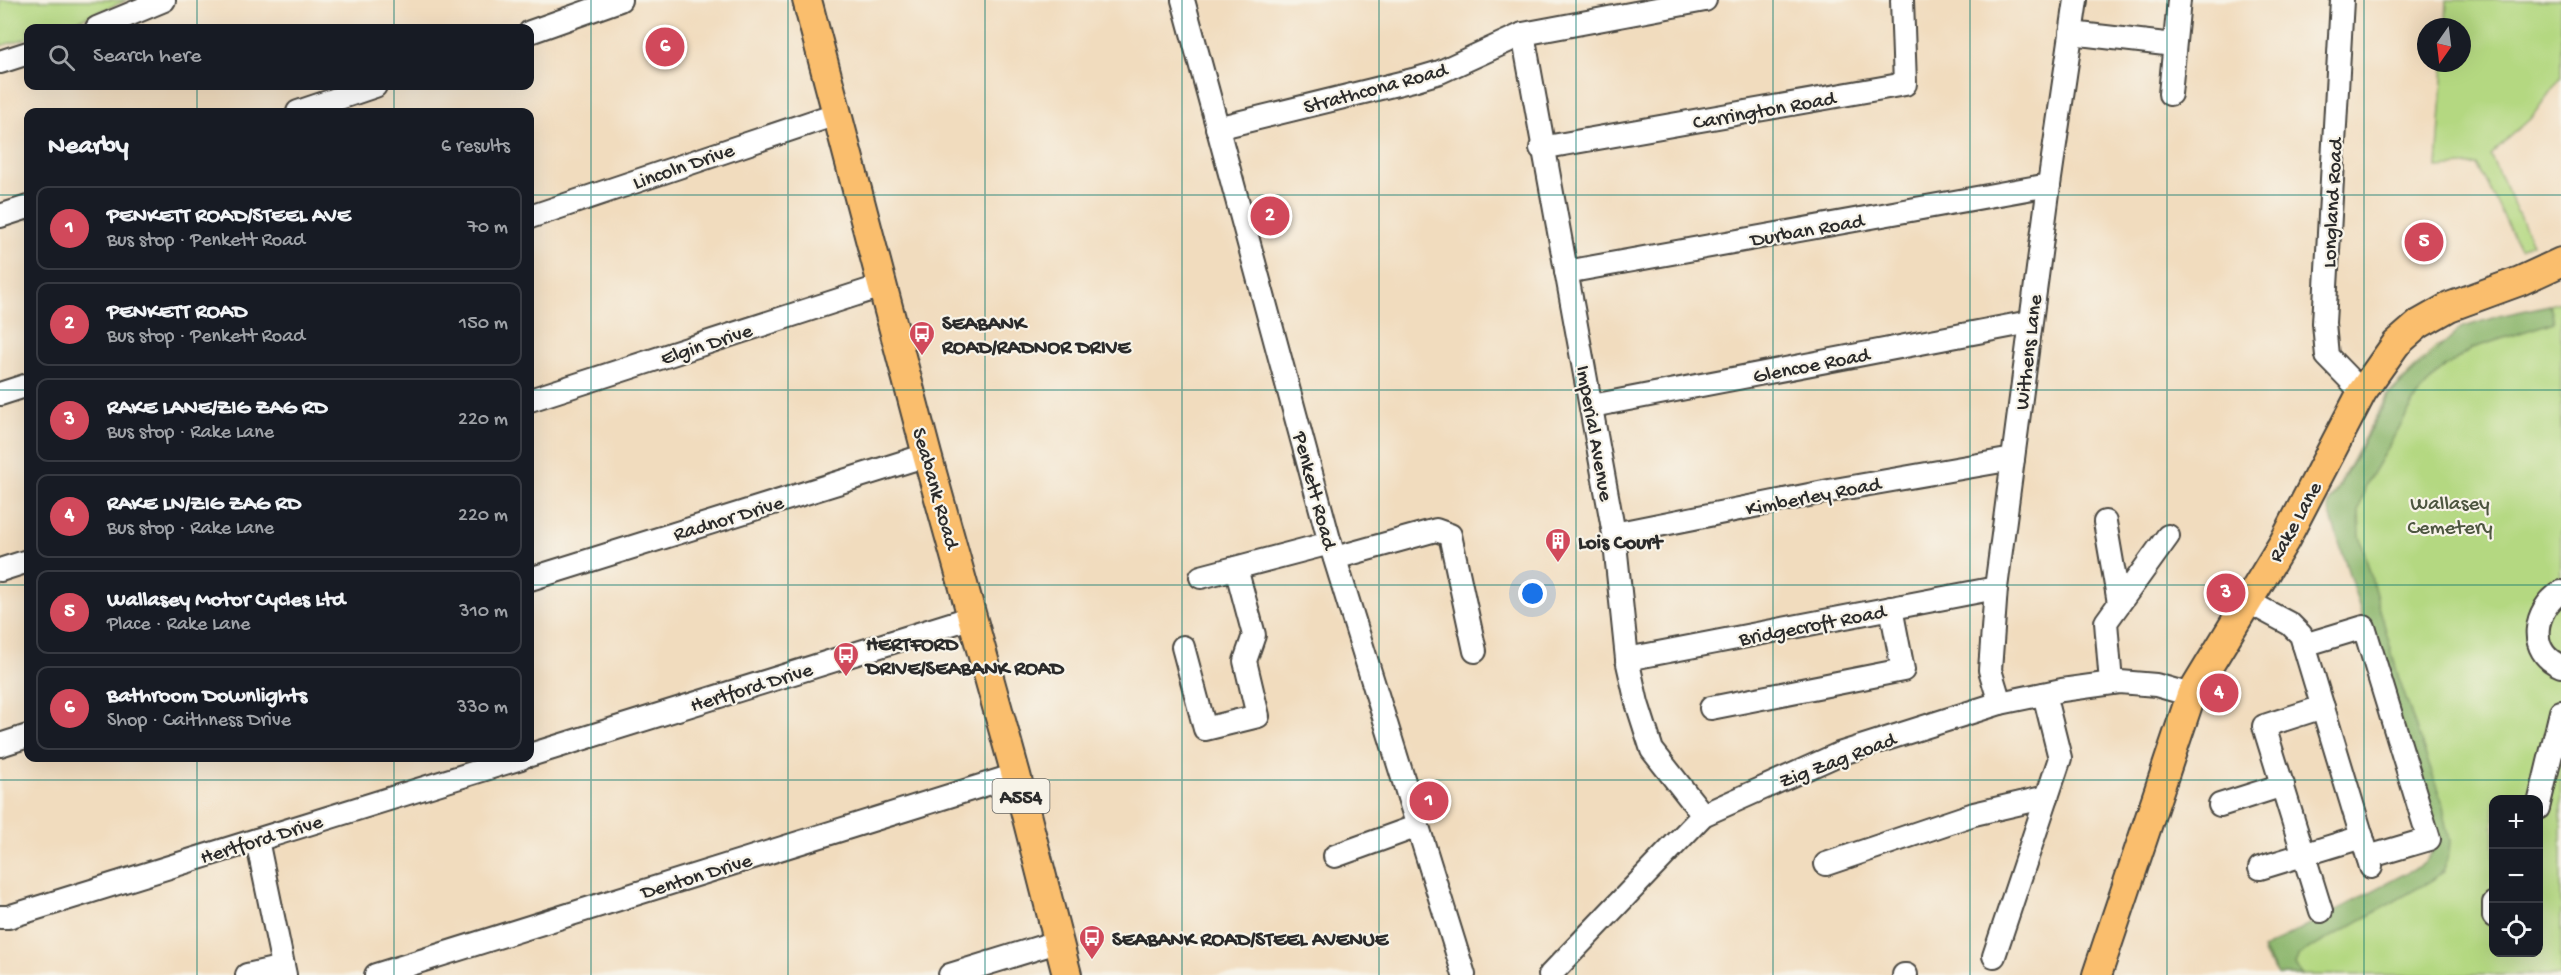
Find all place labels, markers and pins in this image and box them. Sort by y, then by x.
pin: 6 [646,24,684,70]
pin: 2 [1250,194,1290,238]
pin: 5 [2404,220,2444,264]
place label: SEABANK ROAD/RADNOR DRIVE [941,313,1133,362]
bus stop icon: SEABANK ROAD/RADNOR DRIVE [907,319,937,357]
building icon: Lois Court [1543,526,1573,564]
place label: Lois Court [1578,532,1664,557]
pin: 3 [2206,570,2246,616]
place label: HERTFORD DRIVE/SEABANK ROAD [864,634,1065,683]
bus stop icon: HERTFORD DRIVE/SEABANK ROAD [831,640,861,678]
pin: 4 [2200,670,2238,716]
pin: 1 [1410,778,1448,824]
bus stop icon: SEABANK ROAD/STEEL AVENUE [1077,923,1107,961]
place label: SEABANK ROAD/STEEL AVENUE [1112,929,1390,954]

